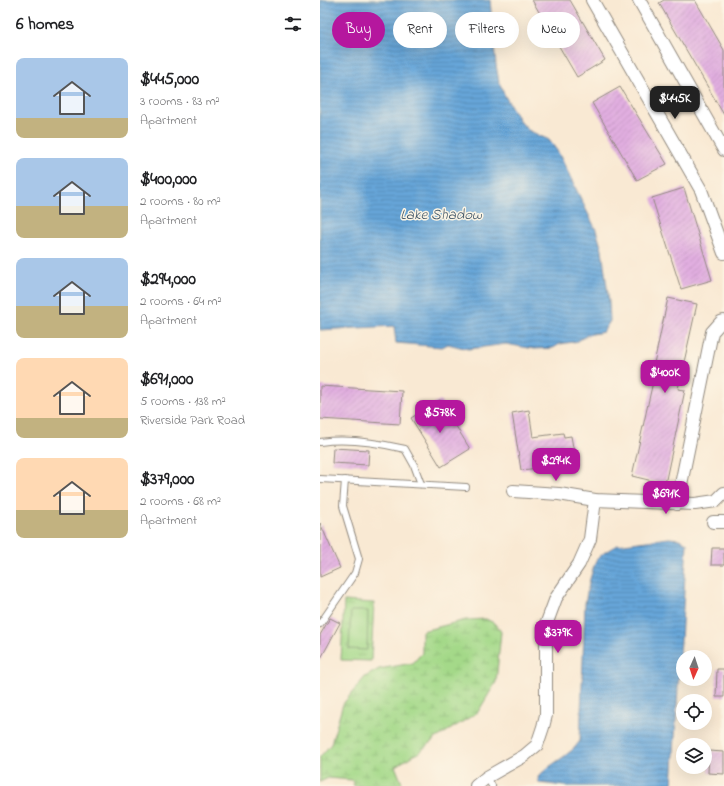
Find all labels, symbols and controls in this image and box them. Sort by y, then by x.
text: 6 homes [16,12,74,37]
chip: Buy [332,12,385,48]
chip: Rent [393,12,447,48]
chip: Filters [455,12,519,48]
chip: New [527,12,580,48]
icon: filters [282,13,304,35]
text: $445,000 [140,67,199,92]
icon: home [48,74,96,122]
pin: $445K [647,86,703,120]
text: $445K [659,89,691,108]
text: 3 rooms · 83 m² [140,92,220,111]
text: Apartment [140,111,197,130]
text: $400,000 [140,167,197,192]
icon: home [48,174,96,222]
text: 2 rooms · 80 m² [140,192,221,211]
water label: Lake Shadow [400,204,482,226]
text: Apartment [140,211,197,230]
text: $294,000 [140,267,196,292]
icon: home [48,274,96,322]
text: 2 rooms · 64 m² [140,292,222,311]
text: Apartment [140,311,197,330]
pin: $400K [637,360,693,394]
text: $400K [650,363,680,382]
text: $691,000 [140,367,193,392]
icon: home [48,374,96,422]
text: 5 rooms · 138 m² [140,392,226,411]
pin: $578K [412,400,468,434]
text: $578K [424,403,456,422]
text: Riverside Park Road [140,411,245,430]
pin: $294K [528,448,584,482]
text: $294K [541,451,571,470]
text: $379,000 [140,467,194,492]
icon: home [48,474,96,522]
pin: $691K [638,481,694,515]
text: $691K [652,484,680,503]
text: 2 rooms · 68 m² [140,492,221,511]
text: Apartment [140,511,197,530]
pin: $379K [530,620,586,654]
text: $379K [544,623,572,642]
north arrow [676,650,712,686]
map controls [676,650,712,774]
button: locate [676,694,712,730]
button: layers [676,738,712,774]

